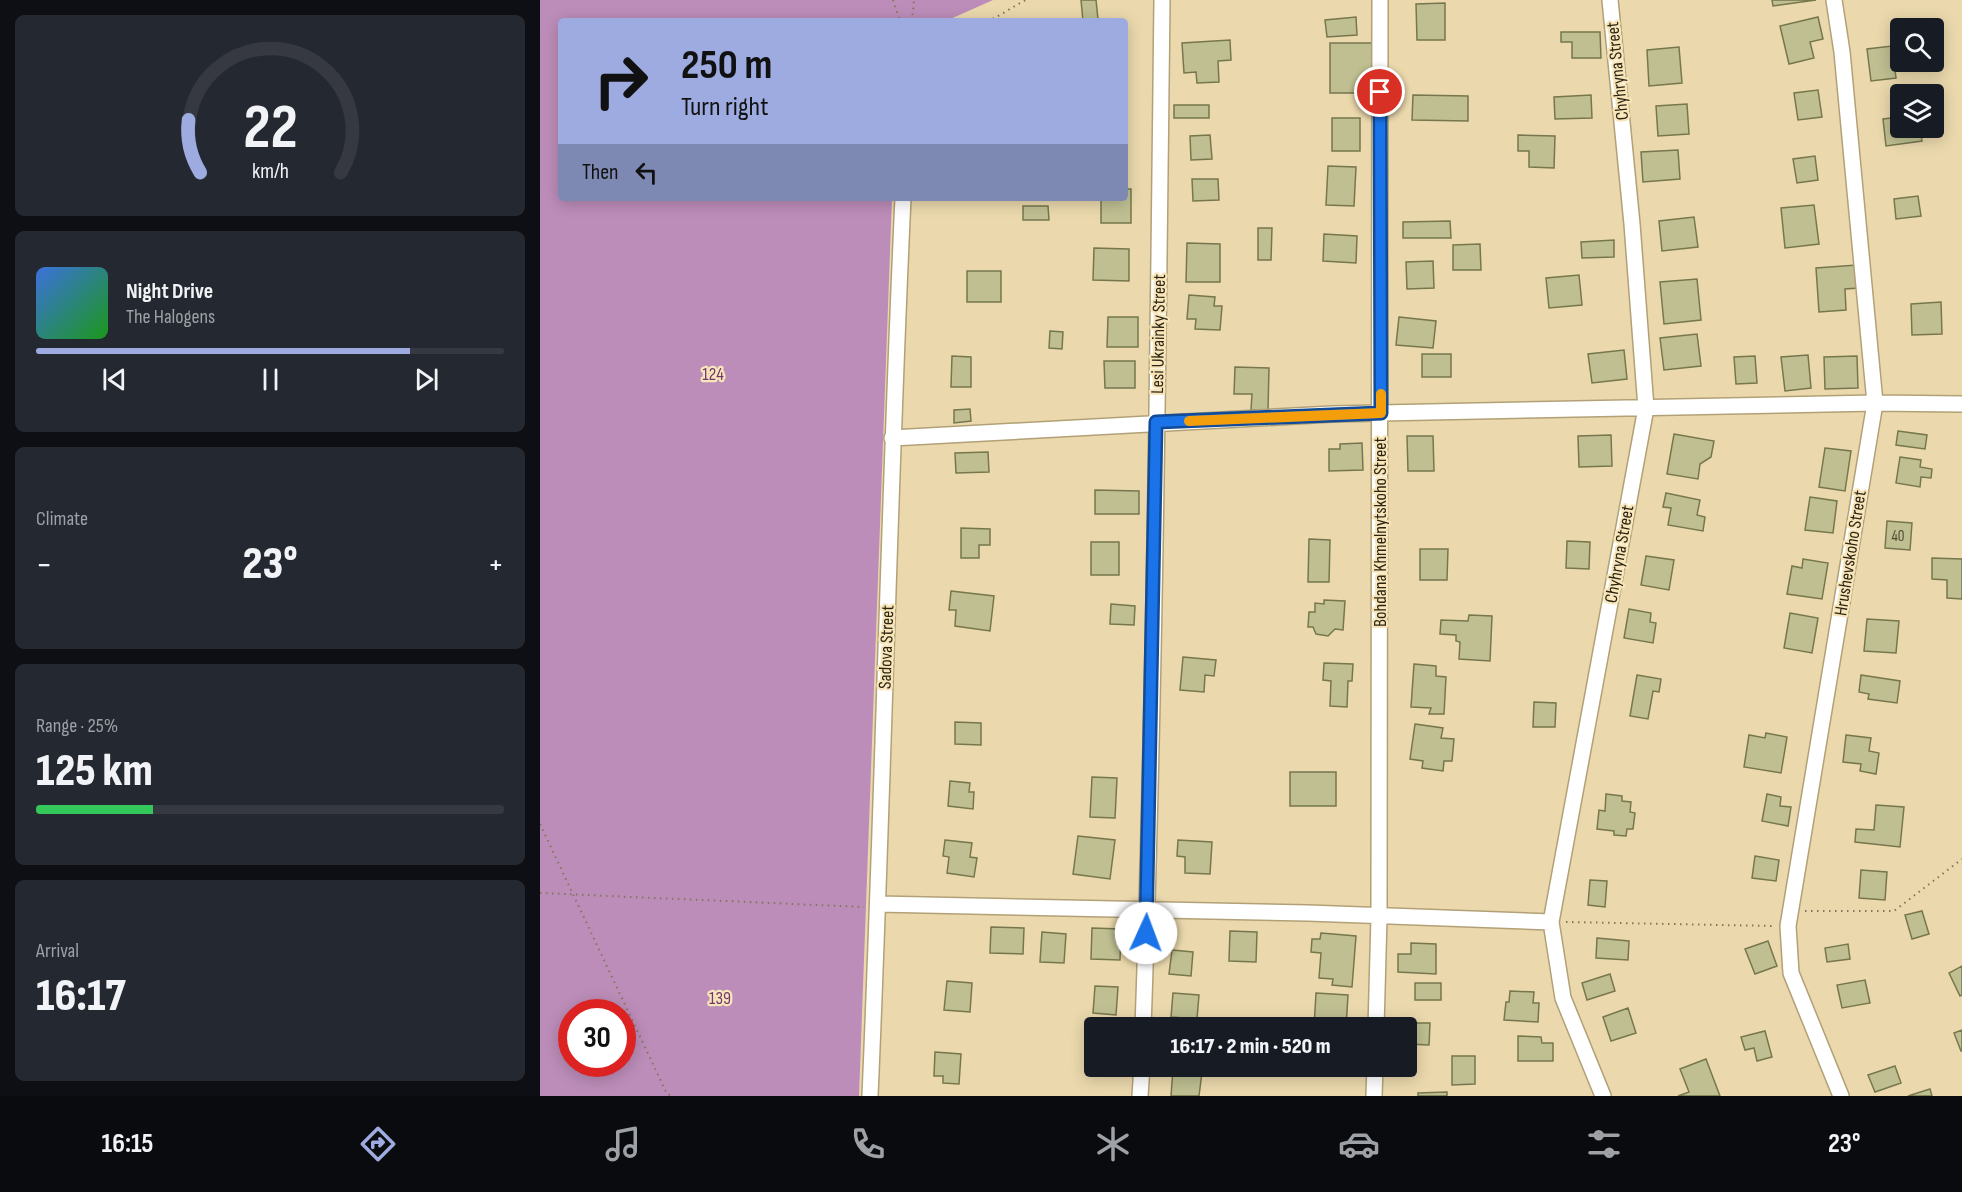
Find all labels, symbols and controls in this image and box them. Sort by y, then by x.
map controls [1890,18,1944,138]
button: search [1890,18,1944,72]
street label: Chyhryna Street [1602,20,1633,121]
text: 250 m [681,40,772,91]
icon: right [582,42,660,120]
pin [1354,66,1405,117]
icon: arrive [1363,75,1396,108]
button: layers [1890,84,1944,138]
text: 22 [243,91,297,166]
text: Turn right [681,91,768,123]
icon: left [630,156,663,189]
text: km/h [251,159,289,184]
text: Then [582,159,618,186]
street label: Lesi Ukrainky Street [1147,273,1170,394]
text: Night Drive [126,278,213,305]
text: The Halogens [126,305,215,329]
icon: previous [98,363,131,396]
icon: pause [254,363,287,396]
icon: next [410,363,443,396]
park label: 124 [702,364,724,385]
street label: Bohdana Khmelnytskoho Street [1370,437,1391,627]
street label: Hrushevskoho Street [1830,488,1871,617]
street label: Chyhryna Street [1601,503,1638,605]
text: Climate [36,507,88,531]
house number: 40 [1892,527,1904,546]
text: 23° [242,537,298,592]
text: − [36,545,52,585]
text: + [488,545,504,585]
street label: Sadova Street [875,604,898,689]
text: Range · 25% [36,714,118,738]
text: 125 km [36,744,153,799]
position arrow [1114,901,1178,965]
text: Arrival [36,939,79,963]
text: 16:17 [36,969,125,1024]
park label: 139 [709,988,731,1009]
speed limit sign: 30 [558,999,636,1077]
text: 16:17 · 2 min · 520 m [1170,1033,1331,1060]
icon: directions [357,1123,399,1165]
icon: music [602,1123,644,1165]
icon: phone [847,1123,889,1165]
icon: climate [1092,1123,1134,1165]
icon: car [1338,1123,1380,1165]
icon: filters [1583,1123,1625,1165]
text: 16:15 [102,1128,153,1160]
text: 23° [1828,1128,1860,1160]

